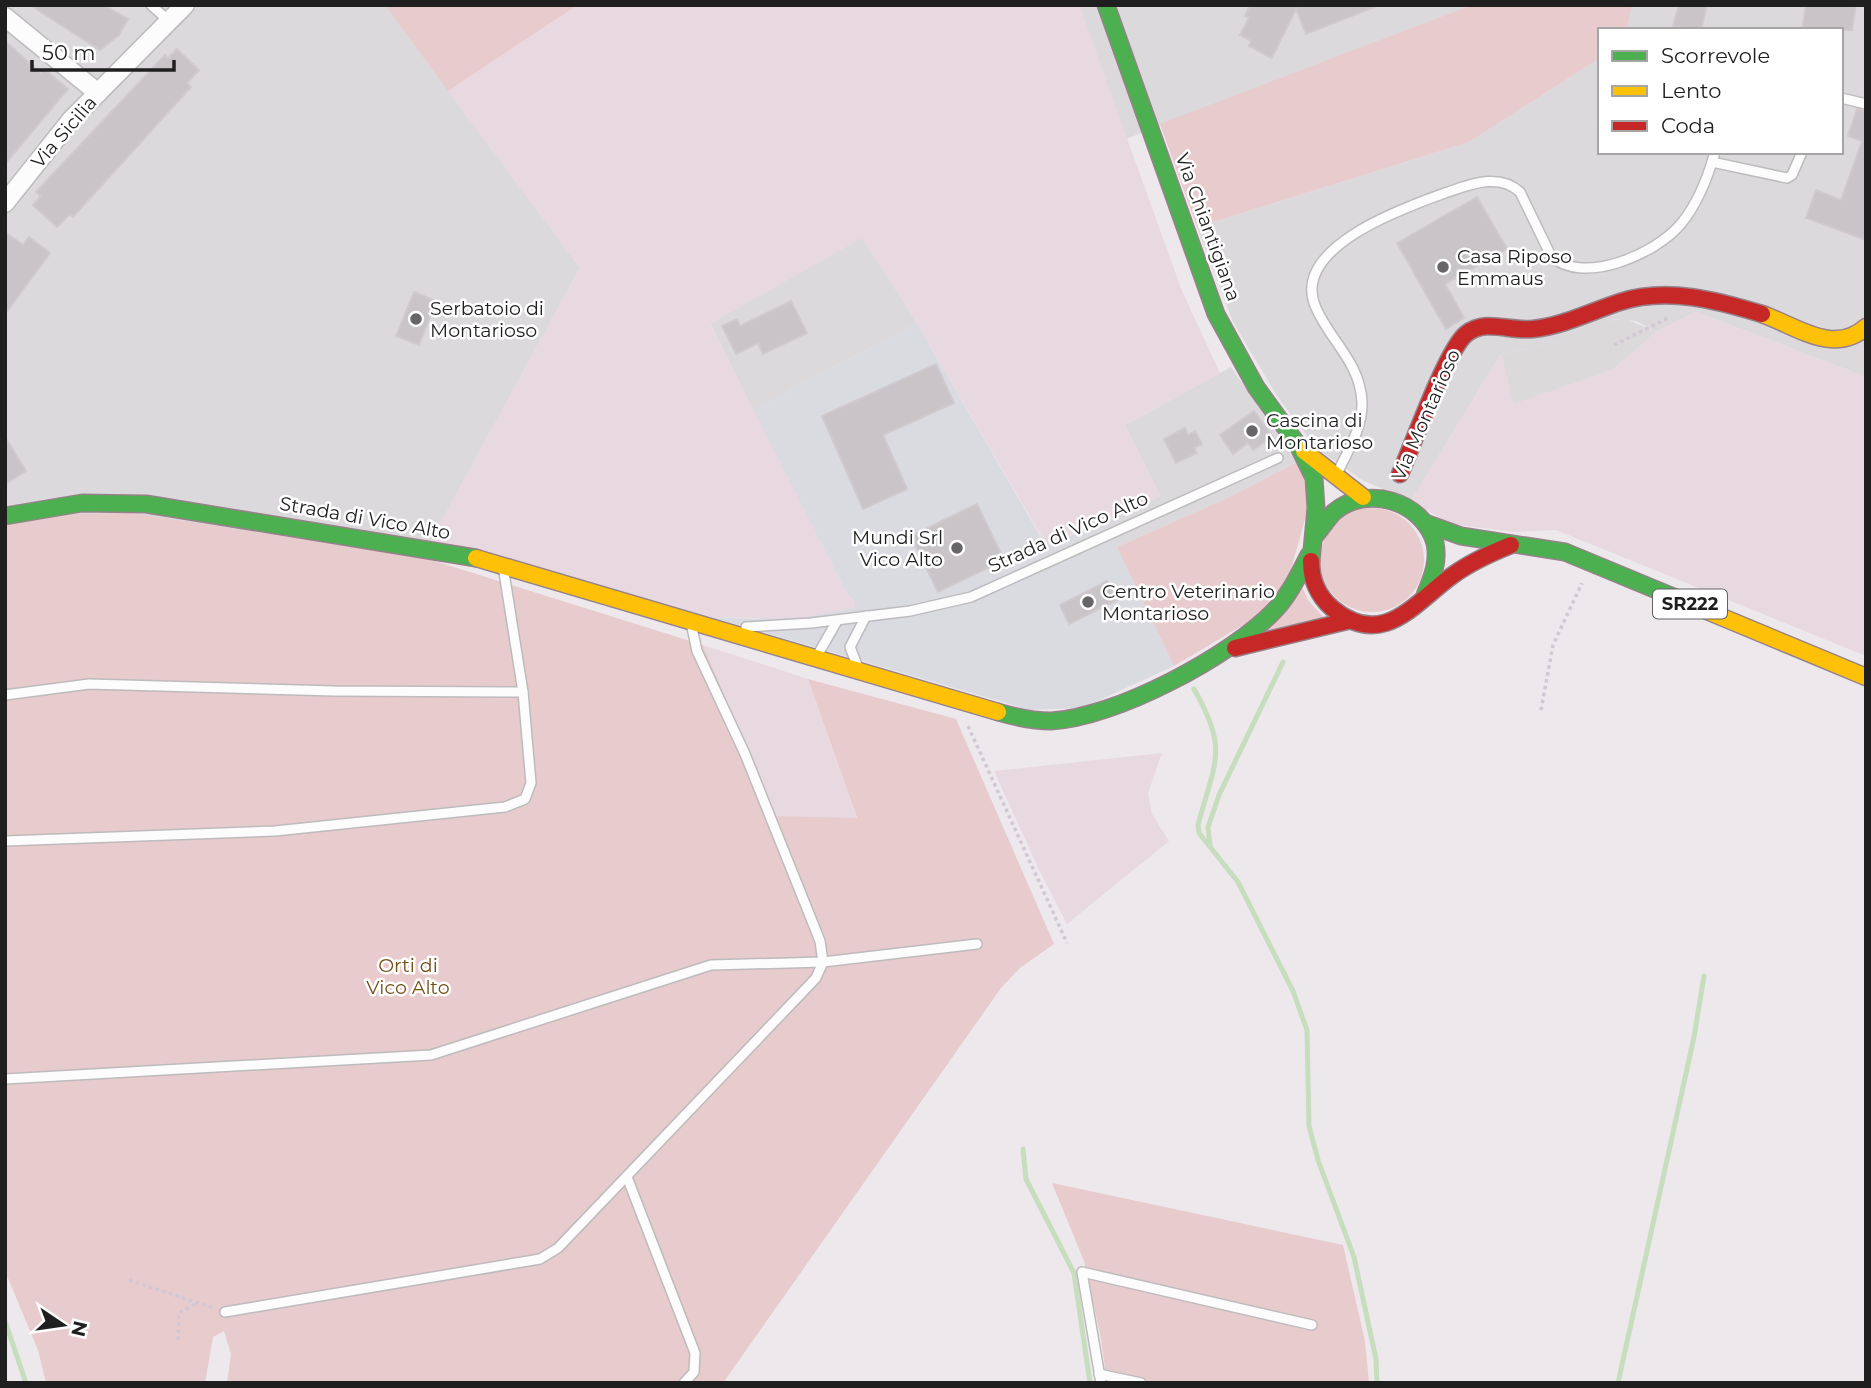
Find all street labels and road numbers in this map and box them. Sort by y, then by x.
street label: Via Sicilia [26,91,102,173]
street label: Via Chiantigiana [1171,150,1245,304]
street label: Via Montarioso [1387,346,1465,484]
street label: Strada di Vico Alto [984,486,1152,578]
street label: Strada di Vico Alto [278,492,452,544]
road number: SR222 [1653,590,1727,618]

